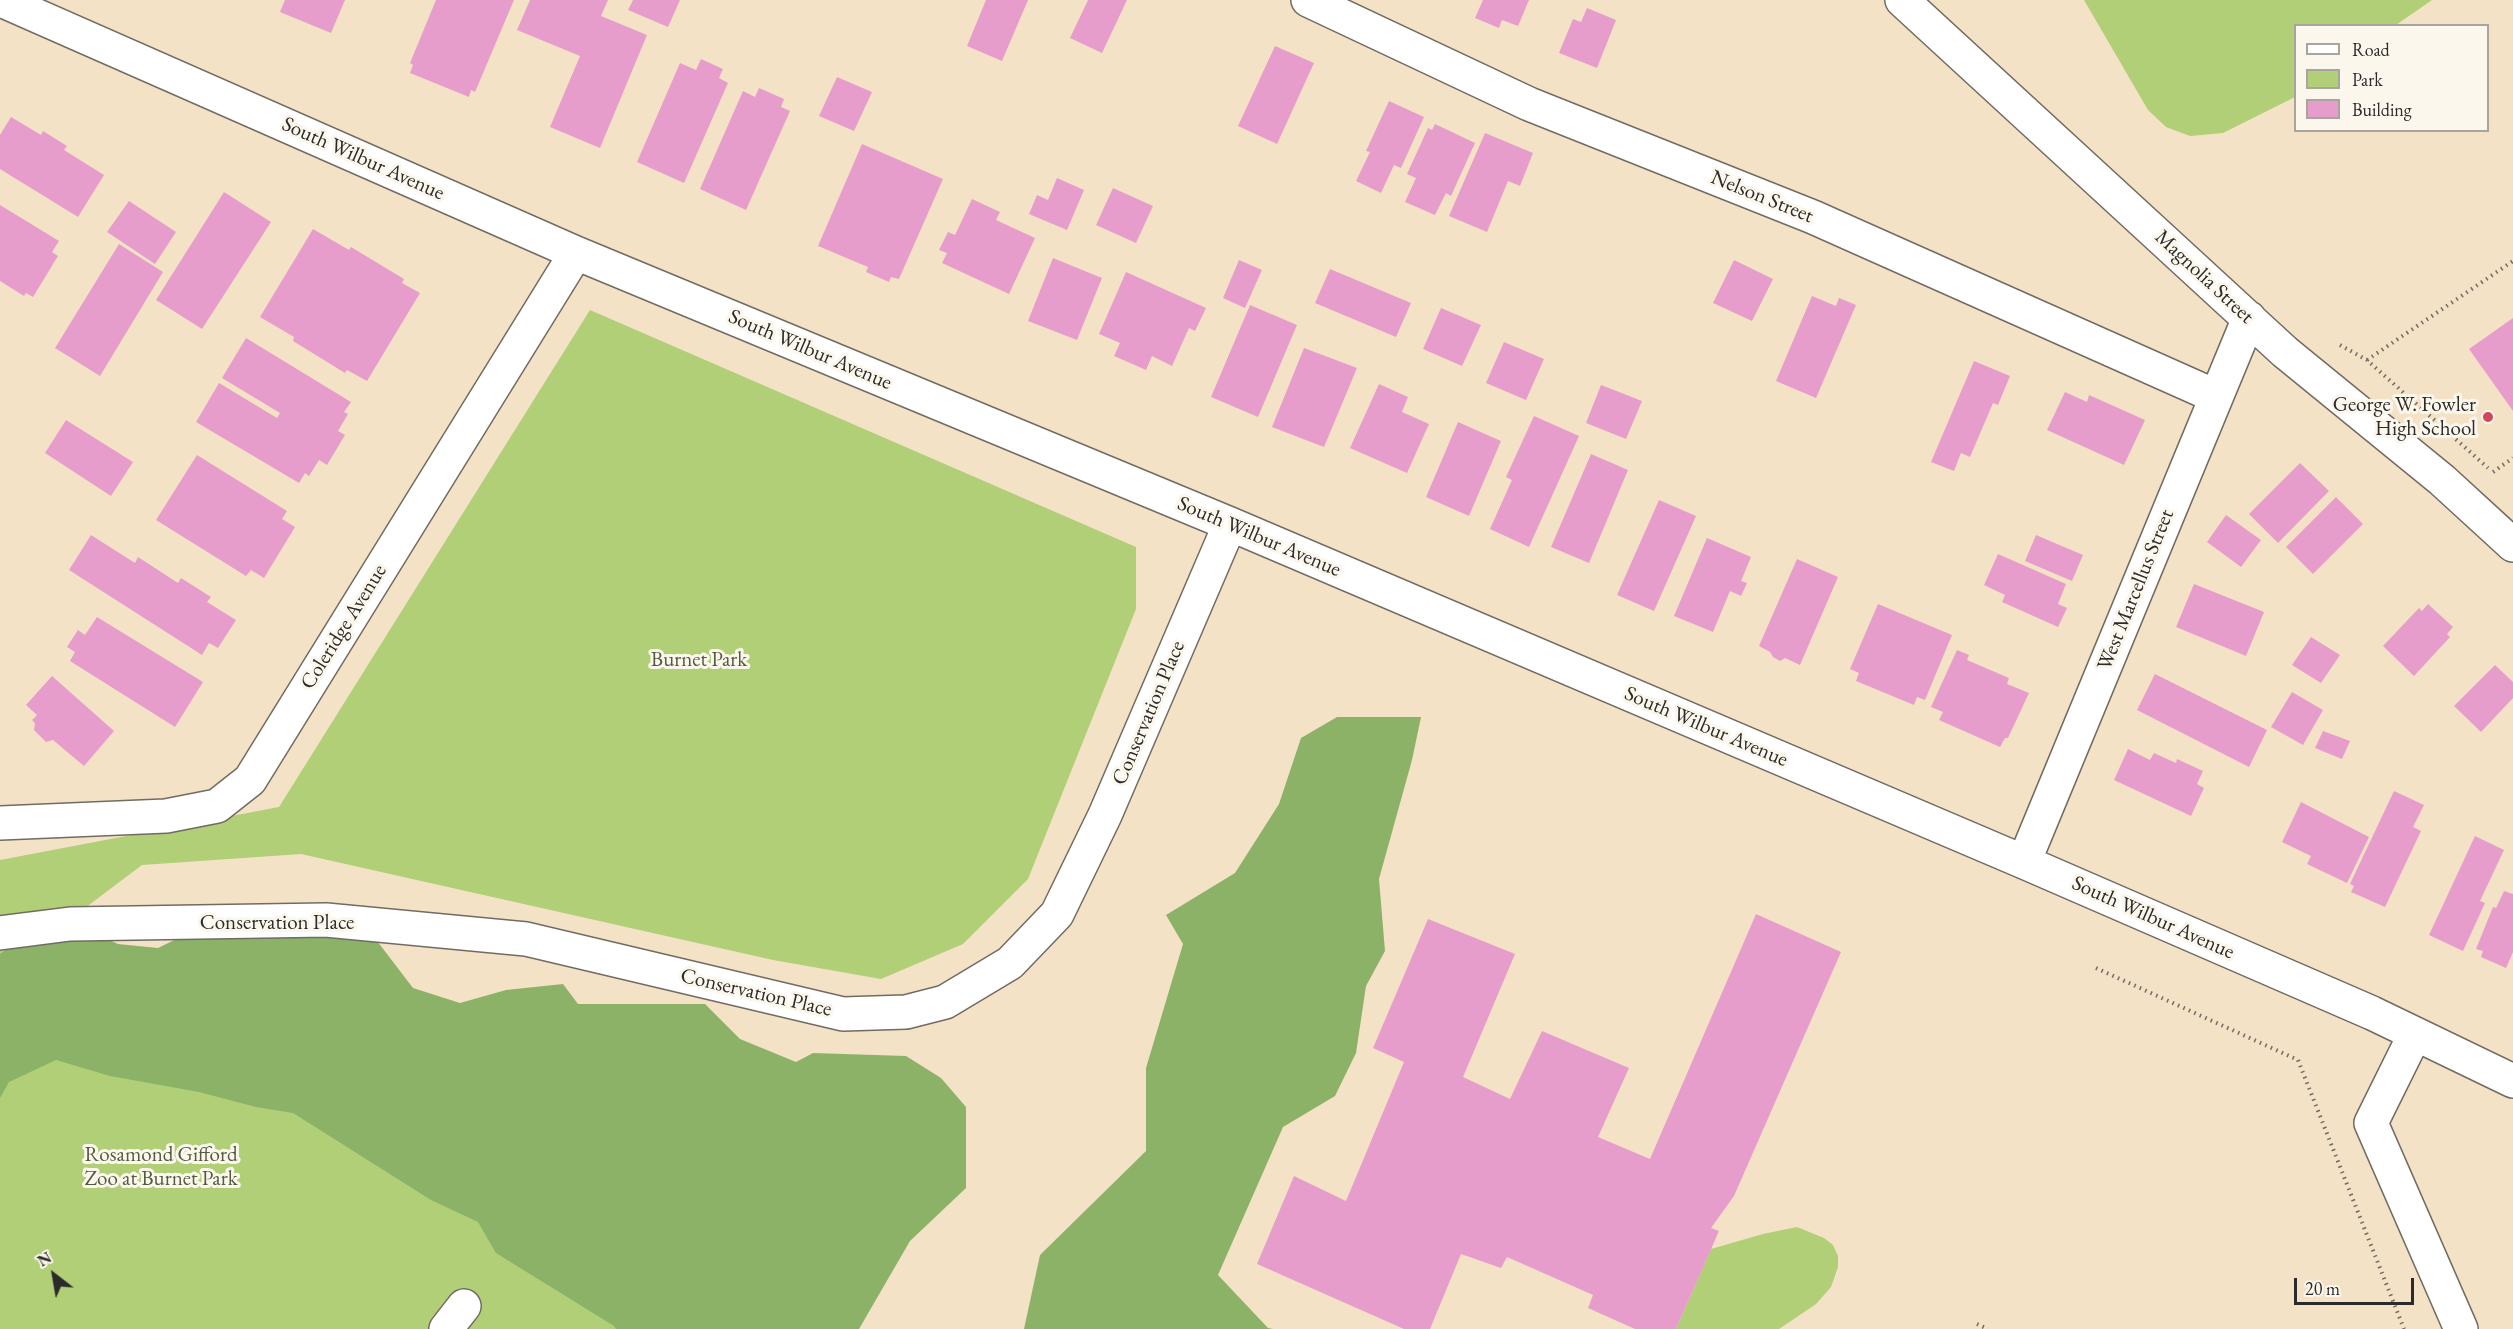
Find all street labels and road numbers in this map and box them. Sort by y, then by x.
street label: South Wilbur Avenue [278,112,448,206]
street label: Nelson Street [1707,165,1817,229]
street label: Magnolia Street [2149,225,2259,329]
street label: South Wilbur Avenue [724,304,896,396]
street label: South Wilbur Avenue [1173,491,1345,583]
street label: West Marcellus Street [2092,506,2180,674]
street label: Coleridge Avenue [295,560,393,694]
street label: Conservation Place [1107,637,1191,789]
street label: South Wilbur Avenue [1620,681,1792,773]
street label: South Wilbur Avenue [2068,871,2238,965]
street label: Conservation Place [200,910,354,936]
street label: Conservation Place [678,963,834,1023]

